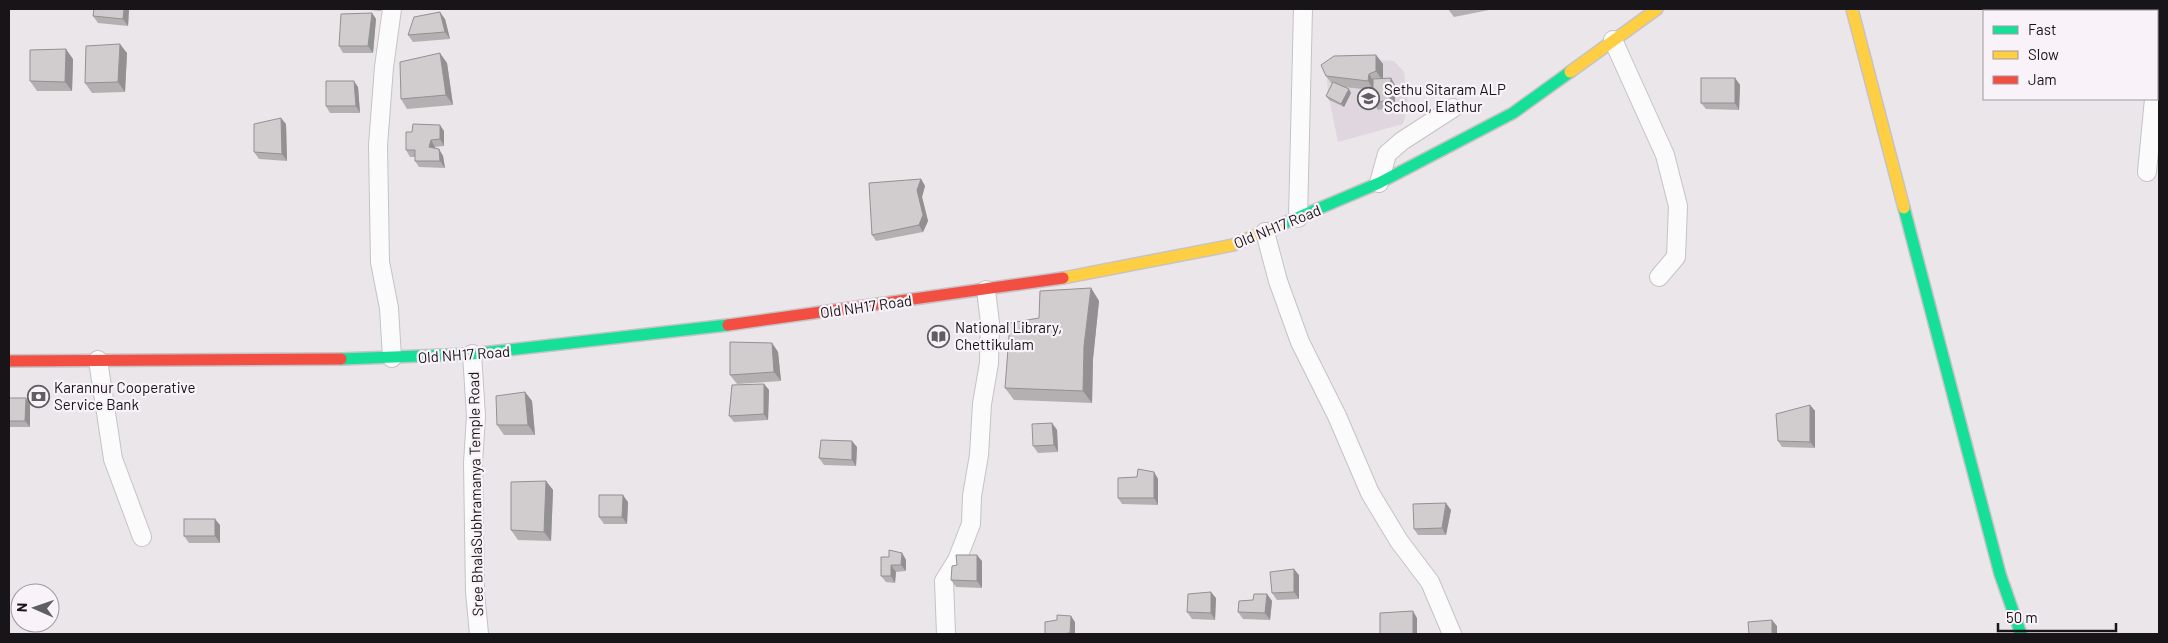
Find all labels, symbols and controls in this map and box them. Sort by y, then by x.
legend [1983,10,2158,100]
text: Fast [2028,20,2056,38]
text: Slow [2028,45,2059,63]
text: Jam [2028,70,2057,88]
place label: Sethu Sitaram ALP School, Elathur [1384,80,1506,115]
school or university icon: Sethu Sitaram ALP School, Elathur [1356,86,1380,110]
street label: Old NH17 Road [1231,200,1323,252]
street label: Old NH17 Road [819,291,913,321]
place label: National Library, Chettikulam [955,318,1062,353]
library icon: National Library, Chettikulam [927,324,951,348]
street label: Old NH17 Road [417,342,511,366]
street label: Sree BhalaSubhramanya Temple Road [464,371,486,617]
place label: Karannur Cooperative Service Bank [54,378,195,413]
bank icon: Karannur Cooperative Service Bank [26,384,50,408]
north arrow [10,583,60,633]
scale bar [1998,600,2116,632]
text: N [13,603,30,612]
text: 50 m [2006,608,2038,626]

